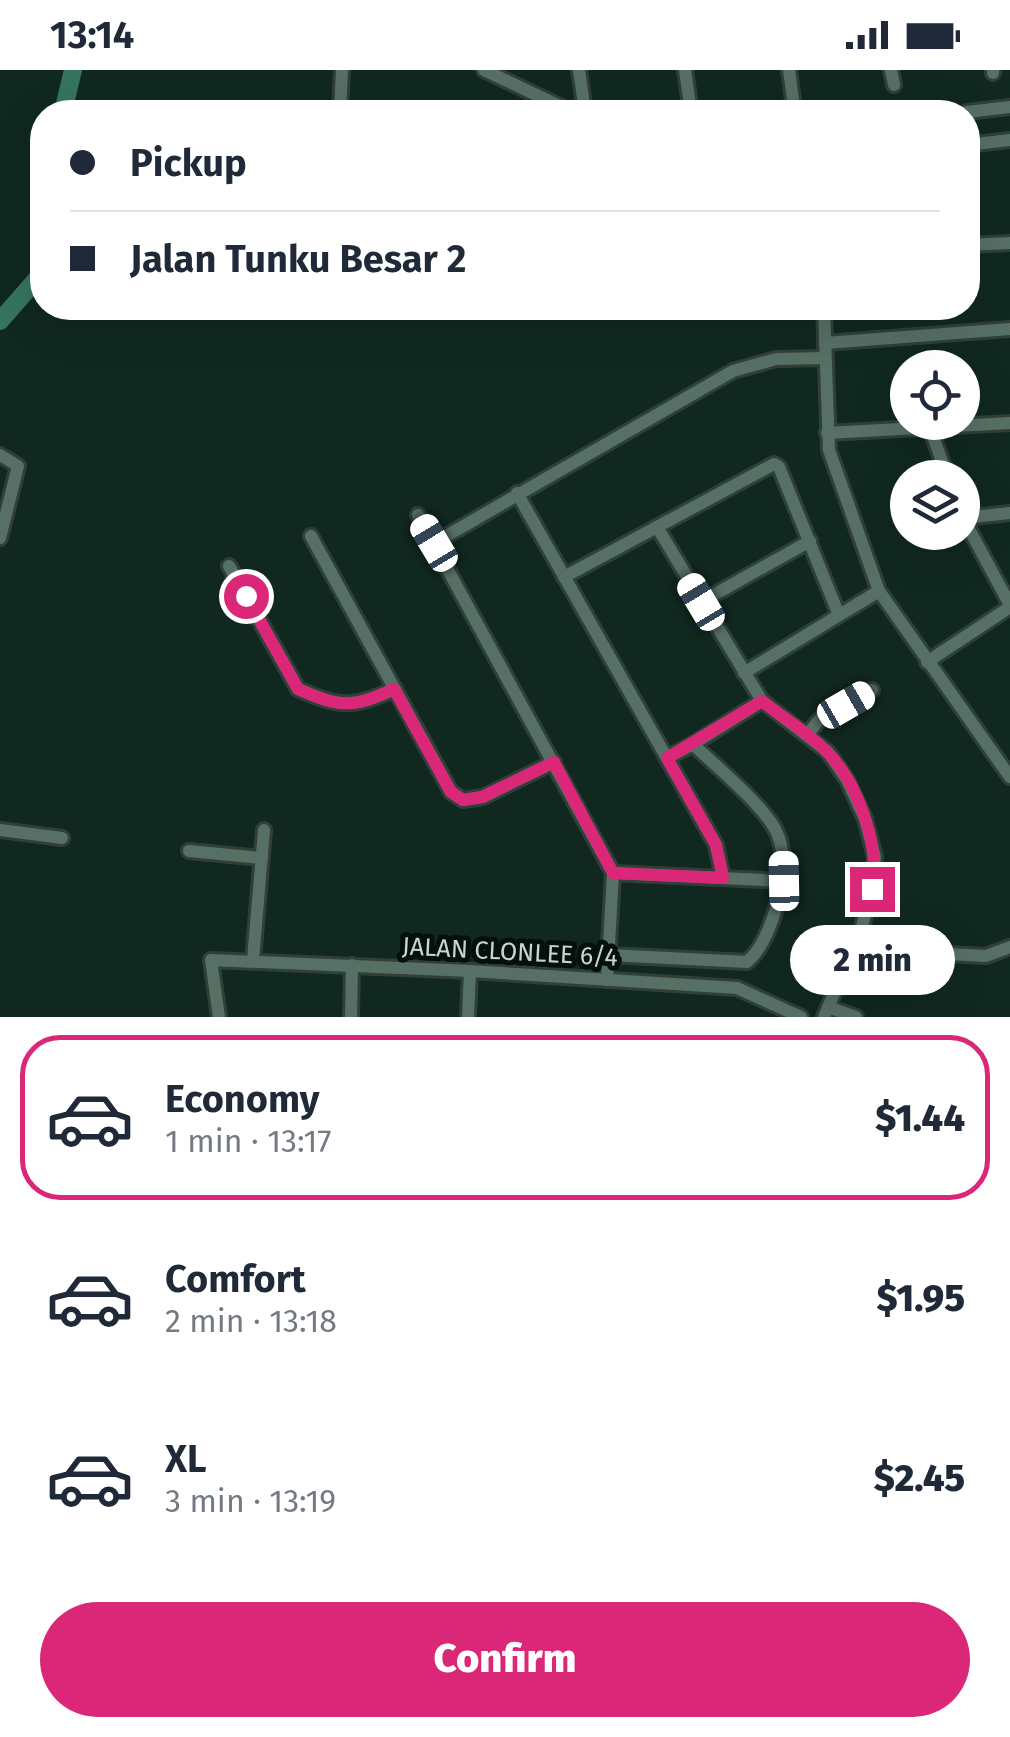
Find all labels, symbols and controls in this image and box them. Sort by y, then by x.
text: 13:14 [50,12,134,58]
text: Pickup [130,140,247,186]
text: Jalan Tunku Besar 2 [130,236,467,282]
map controls [890,350,980,550]
button: locate [890,350,980,440]
button: layers [890,460,980,550]
car [406,510,462,576]
car [673,569,729,635]
route start [224,574,269,619]
car [813,677,879,733]
car [768,851,800,911]
route end [850,867,895,912]
callout: 2 min [790,924,954,994]
street label: JALAN CLONLEE 6/4 [401,931,618,973]
text: 2 min [833,941,912,979]
icon: car [45,1073,135,1163]
text: Economy [165,1076,320,1122]
text: $1.44 [875,1095,965,1141]
text: 1 min · 13:17 [165,1122,331,1160]
icon: car [45,1253,135,1343]
text: Comfort [165,1256,306,1302]
text: $1.95 [877,1275,965,1321]
text: 2 min · 13:18 [165,1302,337,1340]
icon: car [45,1433,135,1523]
text: XL [165,1436,207,1482]
text: $2.45 [874,1455,965,1501]
text: 3 min · 13:19 [165,1482,336,1520]
button: Confirm [40,1602,970,1717]

